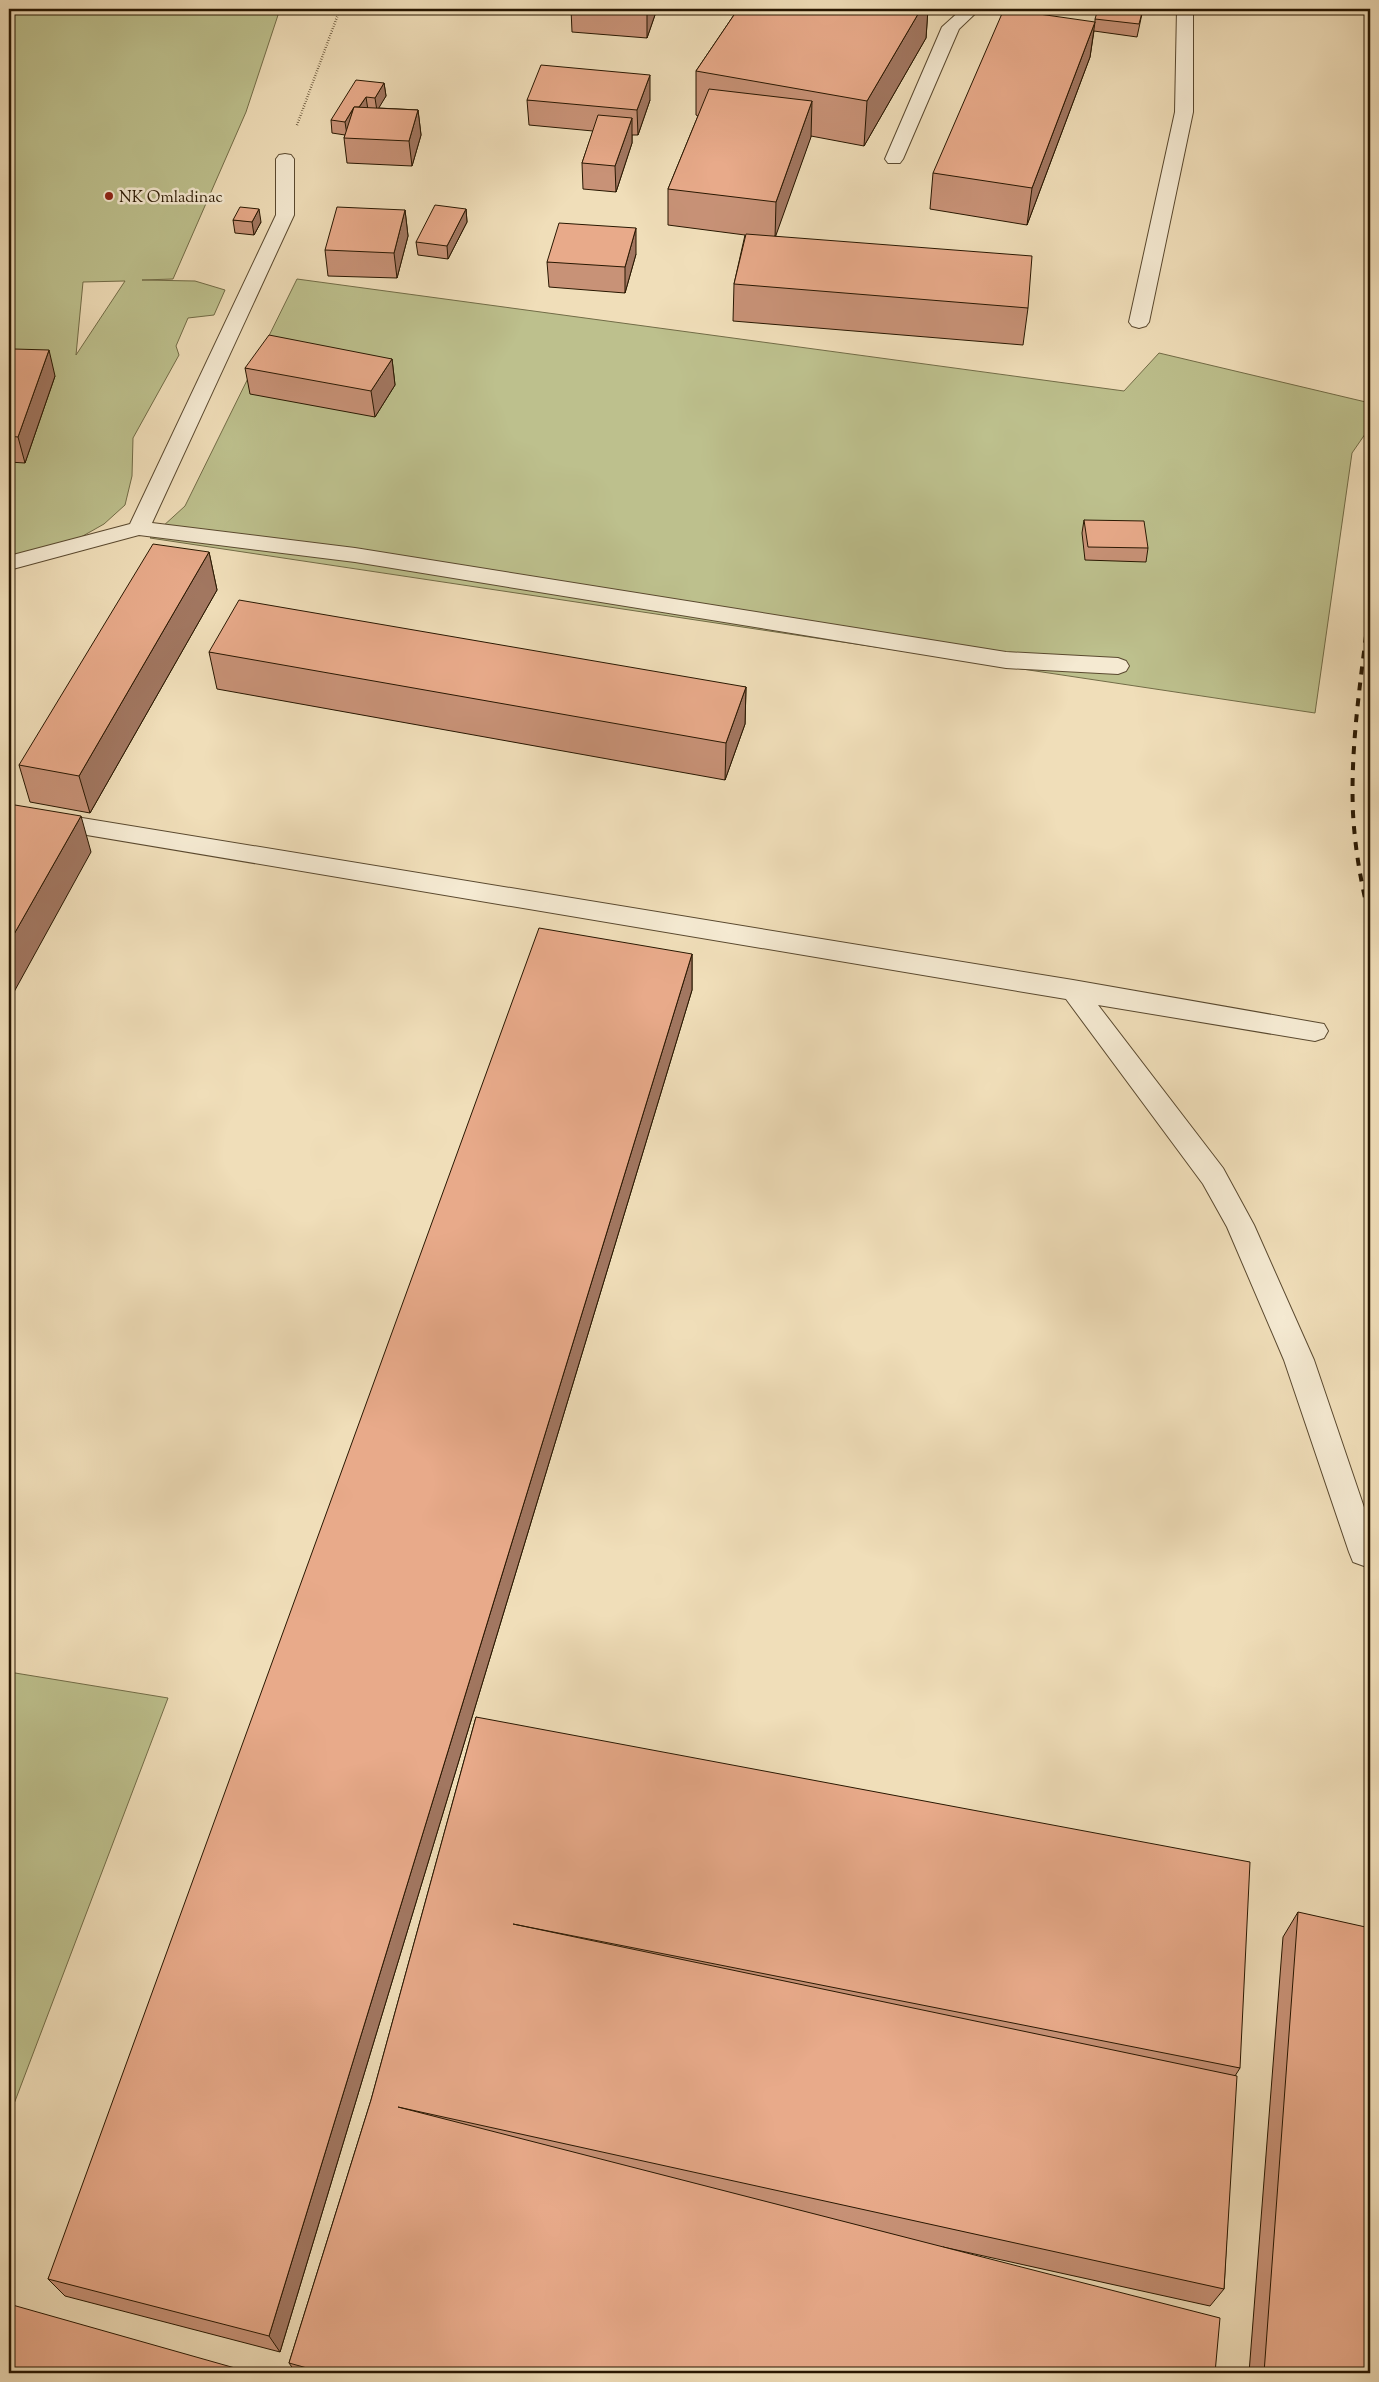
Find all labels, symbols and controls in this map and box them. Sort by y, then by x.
place label: NK Omladinac [119,187,223,210]
marker: NK Omladinac [103,190,115,202]

